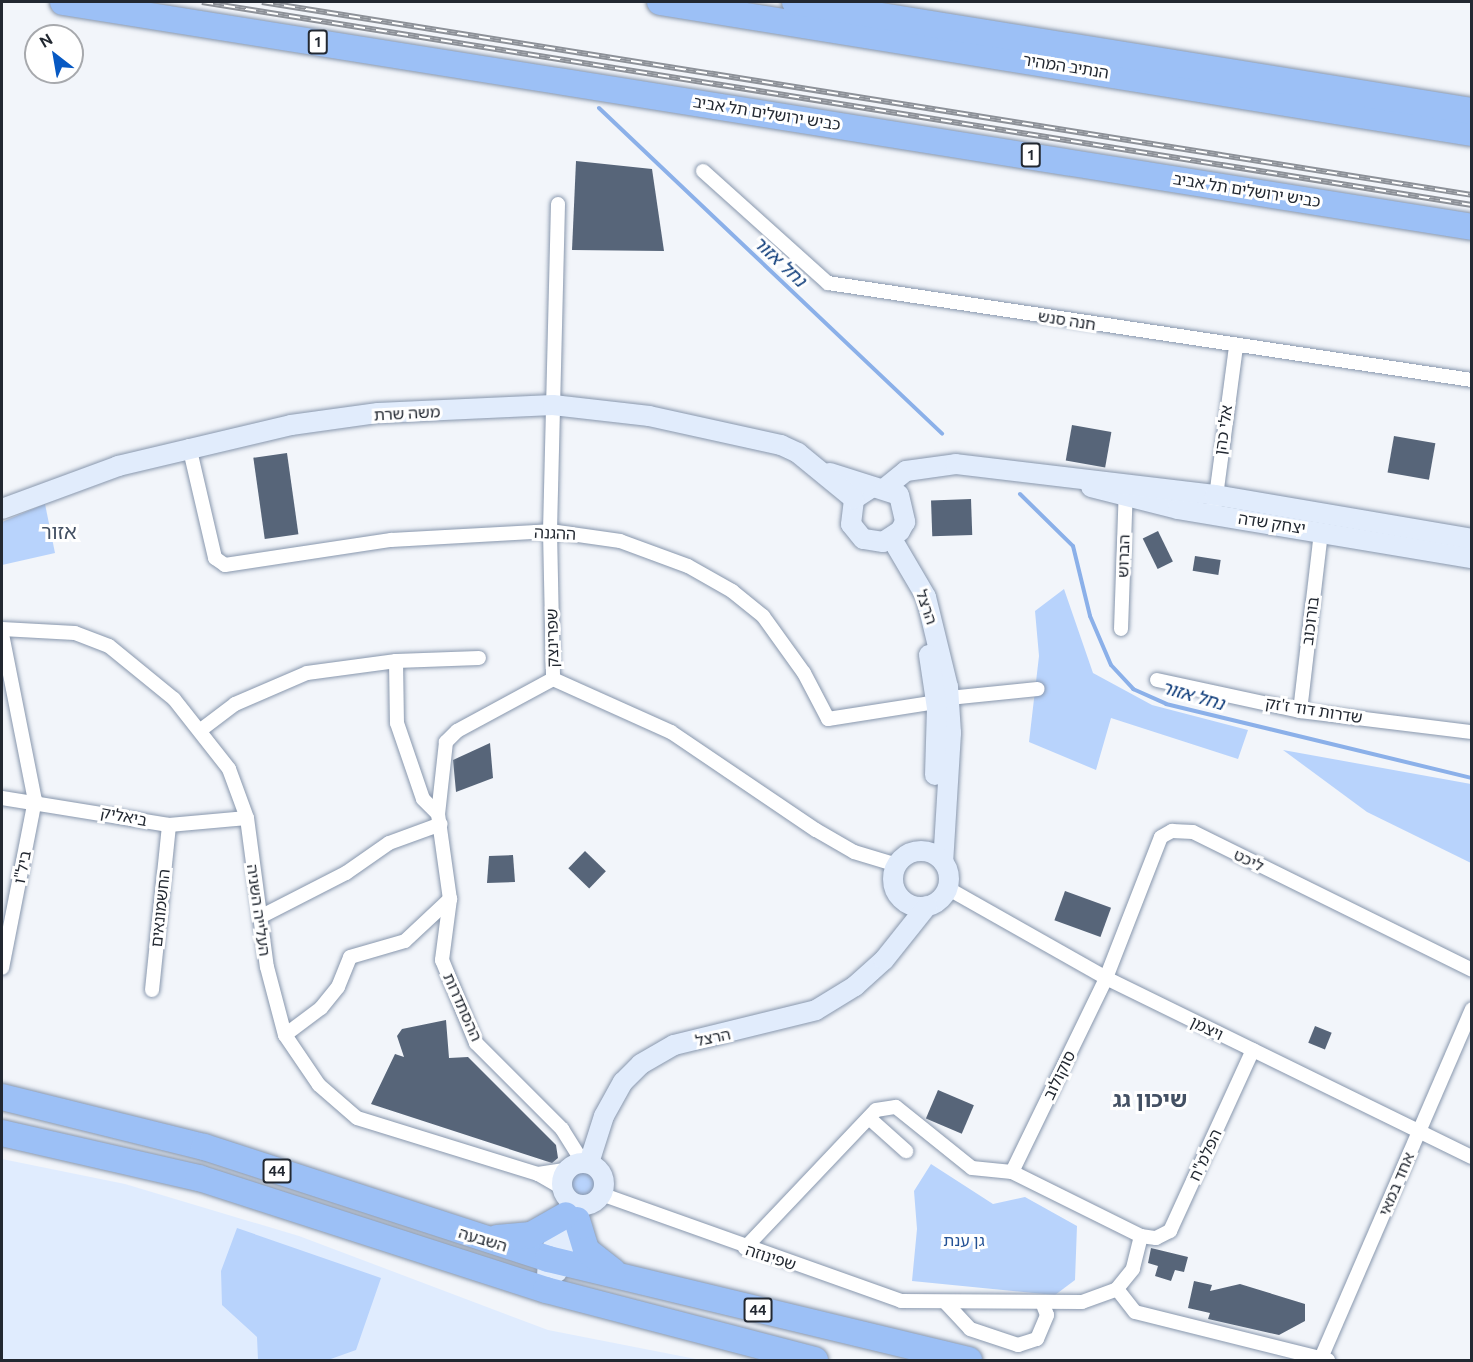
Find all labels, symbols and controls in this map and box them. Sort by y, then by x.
north arrow [24,24,84,84]
text: N [36,29,56,51]
road number: 1 [308,30,328,54]
street label: הנתיב המהיר [1022,50,1110,82]
street label: כביש ירושלים תל אביב [692,92,842,134]
road number: 1 [1020,143,1042,167]
street label: כביש ירושלים תל אביב [1172,169,1322,211]
water label: נחל אזור [749,231,811,291]
street label: חנה סנש [1037,306,1097,334]
street label: משה שרת [373,402,441,424]
street label: אלי כהן [1210,404,1236,456]
street label: יצחק שדה [1237,508,1307,538]
district label: אזור [41,519,77,543]
street label: ההגנה [533,522,577,544]
street label: הברוש [1113,534,1133,578]
street label: הרצל [912,587,942,627]
street label: בורוכוב [1297,595,1323,647]
street label: שפרינצק [542,608,562,668]
water label: נחל אזור [1159,676,1227,714]
street label: שדרות דוד ז'זק [1264,693,1364,727]
street label: ביאליק [99,802,149,830]
street label: ליכט [1231,845,1267,875]
street label: ביל"ו [9,849,35,885]
street label: העלייה השניה [243,863,275,957]
street label: החשמונאים [146,868,174,948]
street label: ההסתדרות [439,970,487,1044]
street label: ויצמן [1187,1012,1227,1044]
street label: הרצל [694,1024,732,1050]
street label: סוקולוב [1039,1047,1079,1103]
district label: שיכון גג [1113,1086,1187,1112]
street label: הפלמ"ח [1185,1126,1225,1184]
street label: אחד במאי [1374,1149,1418,1219]
road number: 44 [262,1159,292,1183]
street label: השבעה [456,1223,510,1255]
park label: גן ענת [943,1230,985,1250]
street label: שפינוזה [743,1240,799,1274]
road number: 44 [743,1298,773,1322]

